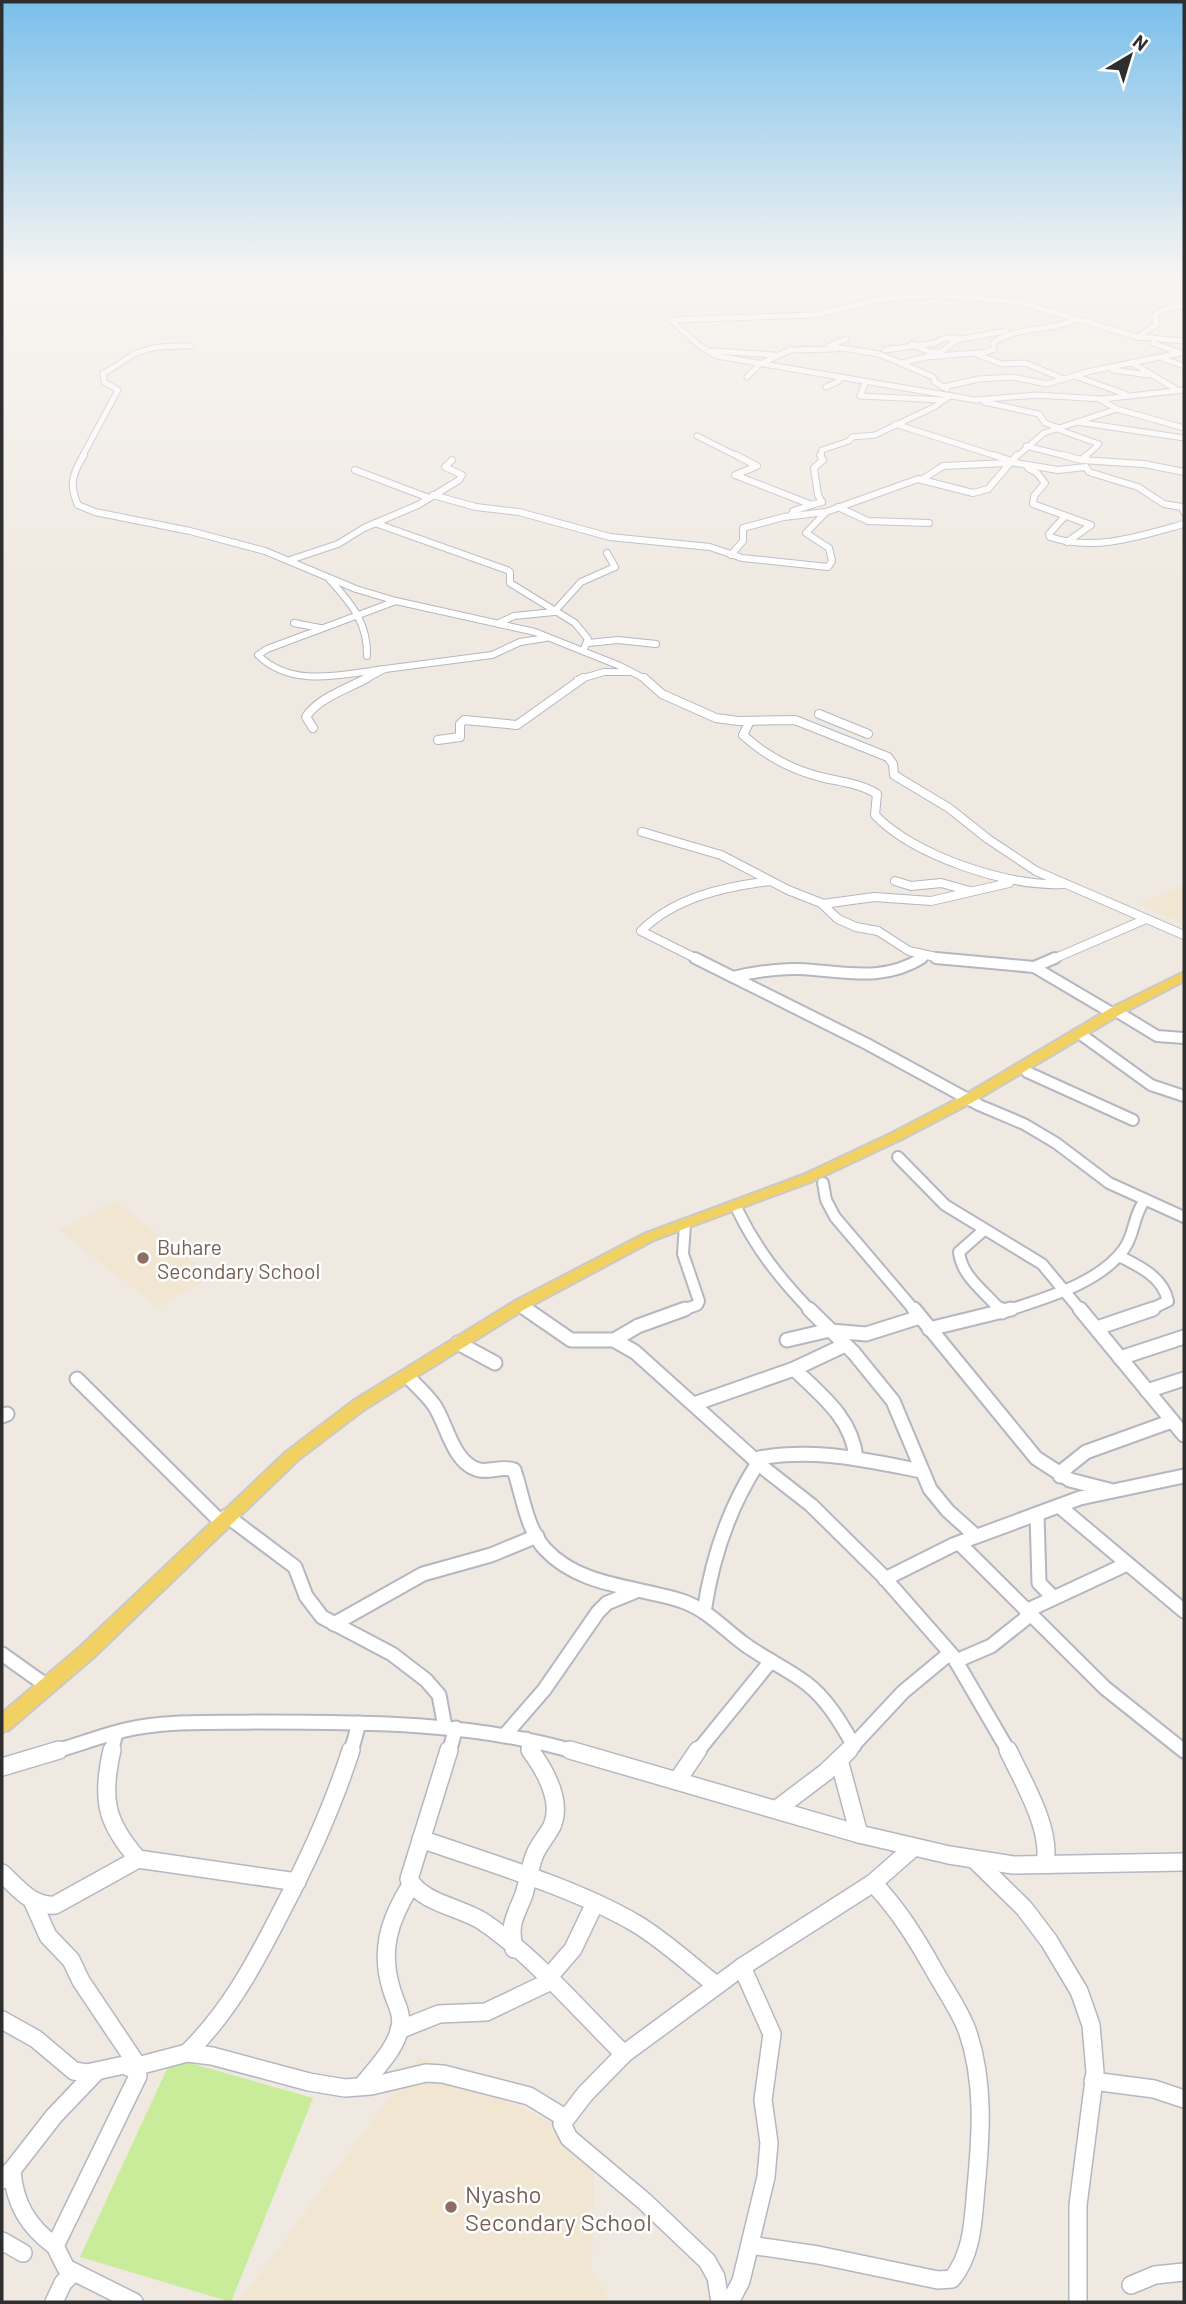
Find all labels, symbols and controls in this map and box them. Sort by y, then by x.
north arrow [1095,21,1165,91]
text: N [1129,29,1153,55]
place label: Buhare Secondary School [157,1234,320,1283]
marker: Buhare Secondary School [135,1250,151,1266]
place label: Nyasho Secondary School [465,2179,652,2236]
marker: Nyasho Secondary School [443,2199,459,2215]

